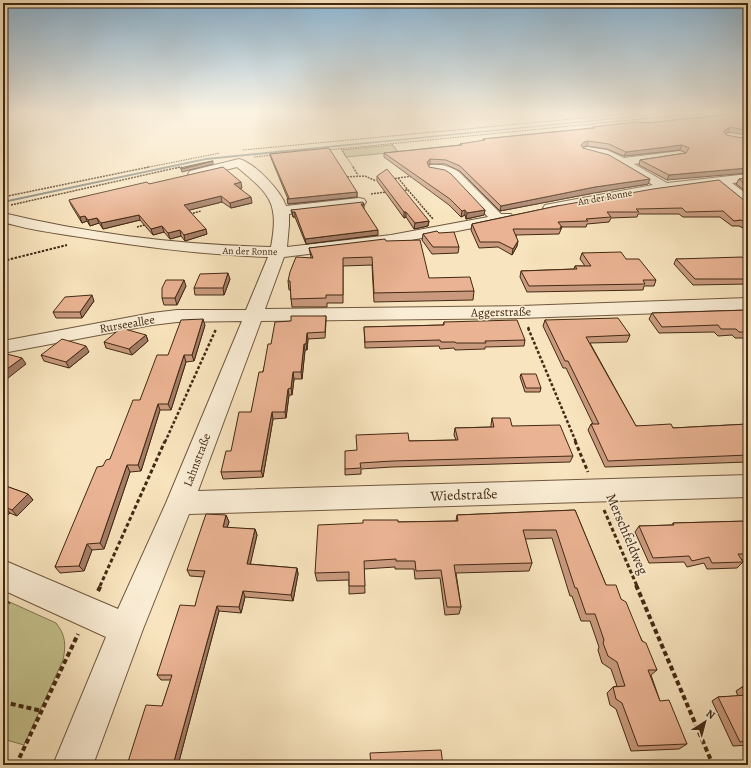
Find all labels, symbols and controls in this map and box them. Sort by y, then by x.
street label: An der Ronne [576,186,634,208]
street label: An der Ronne [221,244,278,258]
street label: Aggerstraße [470,303,531,321]
street label: Rurseeallee [98,311,156,337]
street label: Lahnstraße [179,431,215,489]
street label: Wiedstraße [429,484,498,506]
street label: Merschfeldweg [601,490,653,578]
north arrow [685,702,725,742]
text: N [703,706,718,723]

